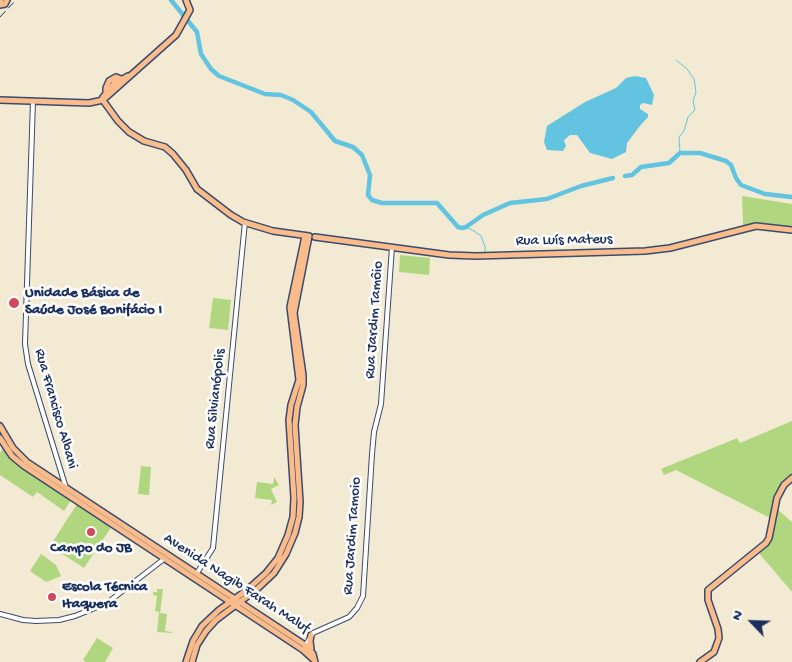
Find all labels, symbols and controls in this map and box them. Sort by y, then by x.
street label: Rua Luís Mateus [515,231,613,251]
street label: Rua Jardim Tamôio [362,260,388,380]
place label: Unidade Básica de Saúde José Bonifácio I [25,285,162,320]
marker: Unidade Básica de Saúde José Bonifácio I [7,296,21,310]
street label: Rua Francisco Albani [29,347,81,471]
street label: Rua Silvianópolis [202,348,230,450]
street label: Rua Jardim Tamoio [340,476,366,596]
marker: Campo do JB [85,526,97,538]
street label: Avenida Nagib Farah Maluf [160,530,312,638]
place label: Campo do JB [50,540,132,558]
place label: Escola Técnica Itaquera [62,579,147,614]
marker: Escola Técnica Itaquera [46,591,58,603]
north arrow [727,597,777,647]
text: N [728,608,747,623]

